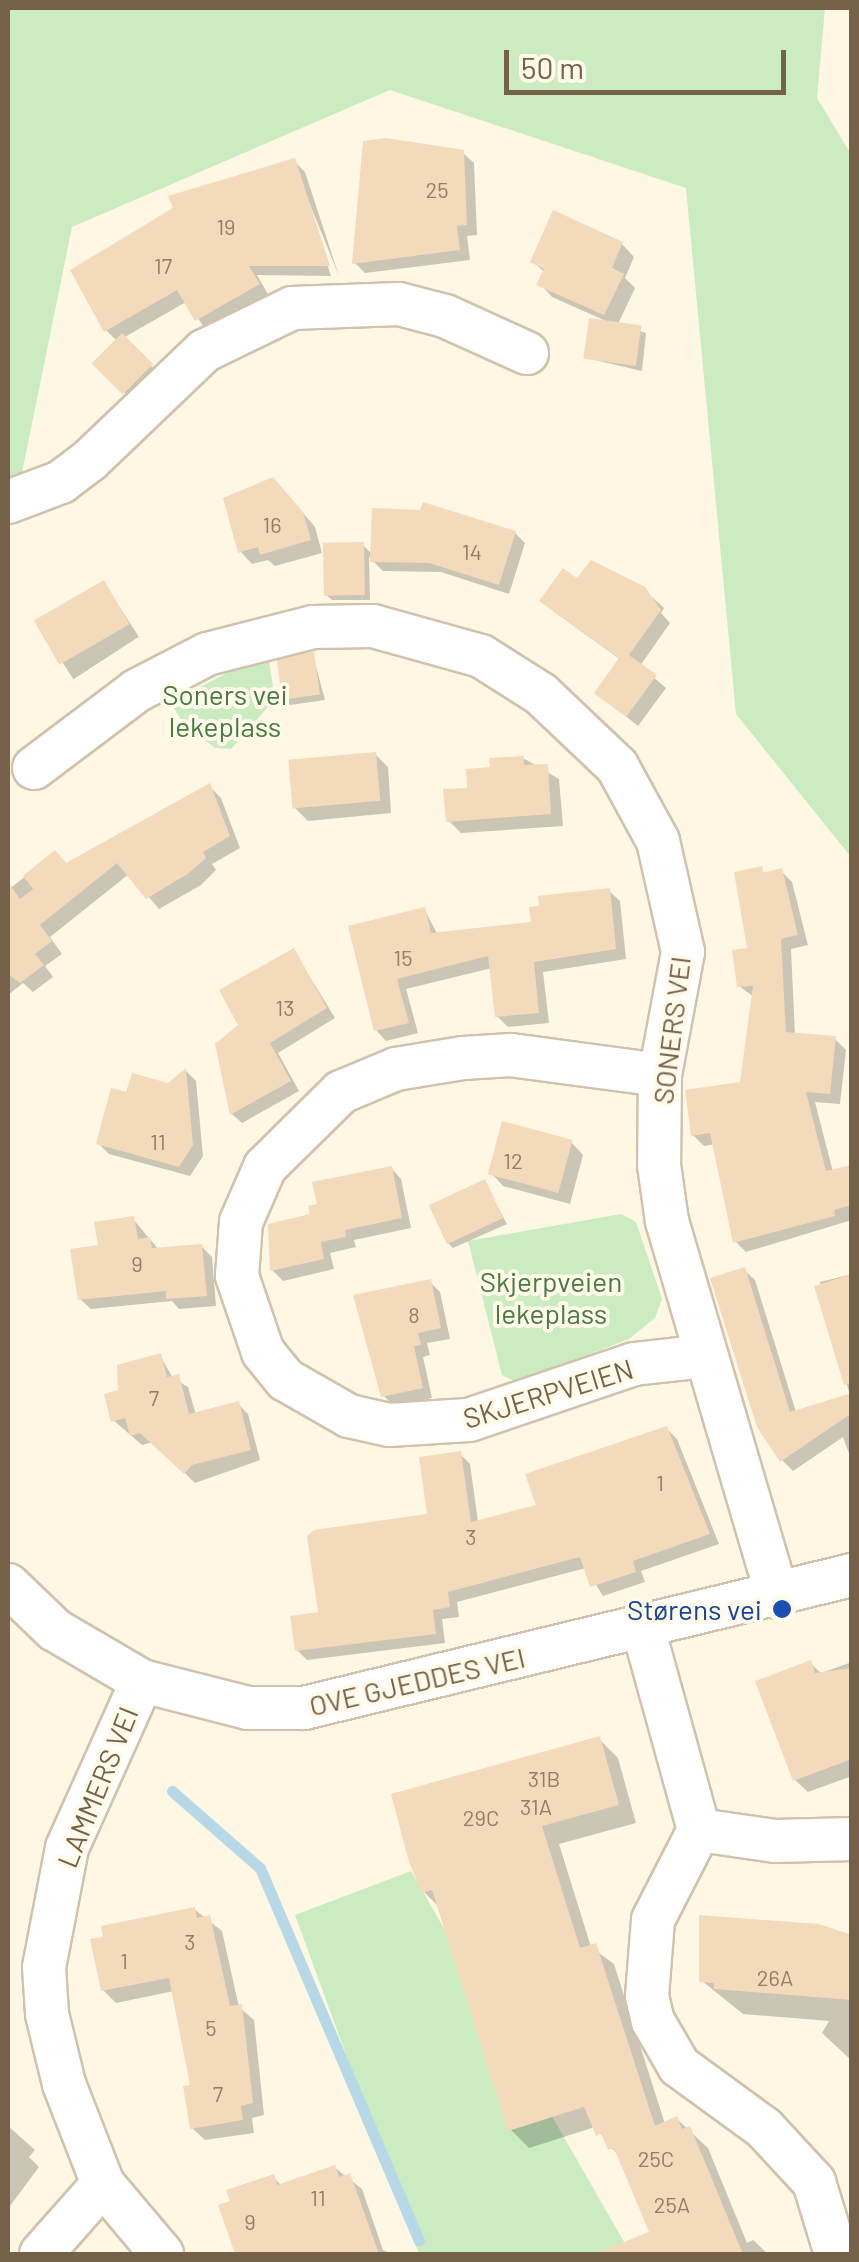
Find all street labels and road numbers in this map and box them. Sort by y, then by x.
street label: SONERS VEI [645,954,697,1106]
street label: SKJERPVEIEN [459,1351,637,1435]
street label: OVE GJEDDES VEI [306,1640,528,1722]
street label: LAMMERS VEI [50,1702,144,1872]

